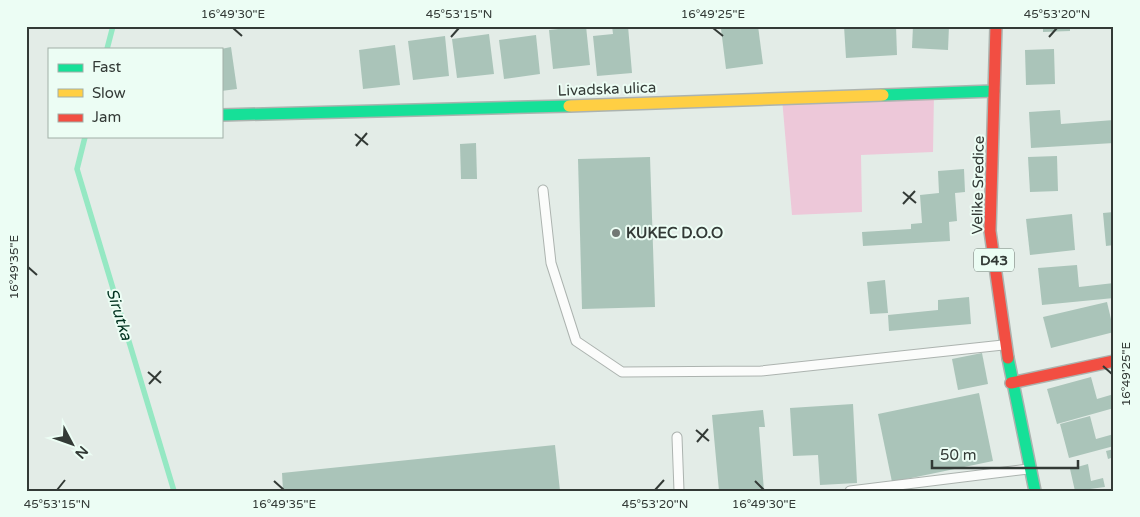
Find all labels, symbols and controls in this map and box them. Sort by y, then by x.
text: 16°49'30"E [201,7,266,21]
text: 45°53'15"N [426,7,492,21]
text: 16°49'25"E [681,7,746,21]
text: 45°53'20"N [1024,7,1090,21]
legend [48,48,222,138]
text: Fast [92,58,122,76]
street label: Livadska ulica [557,78,657,100]
text: Slow [92,84,126,102]
text: Jam [92,108,121,126]
street label: Velike Sredice [968,135,988,235]
place label: KUKEC D.O.O [626,224,723,242]
marker: KUKEC D.O.O [610,227,622,239]
text: 16°49'35"E [7,234,21,299]
road number: D43 [974,248,1014,272]
water label: Sirutka [102,286,137,344]
text: 16°49'25"E [1119,341,1133,406]
north arrow [48,420,98,470]
scale bar [932,437,1079,469]
text: N [71,442,92,462]
text: 50 m [940,446,977,464]
text: 45°53'15"N [24,497,90,511]
text: 16°49'35"E [252,497,317,511]
text: 45°53'20"N [622,497,688,511]
text: 16°49'30"E [732,497,797,511]

